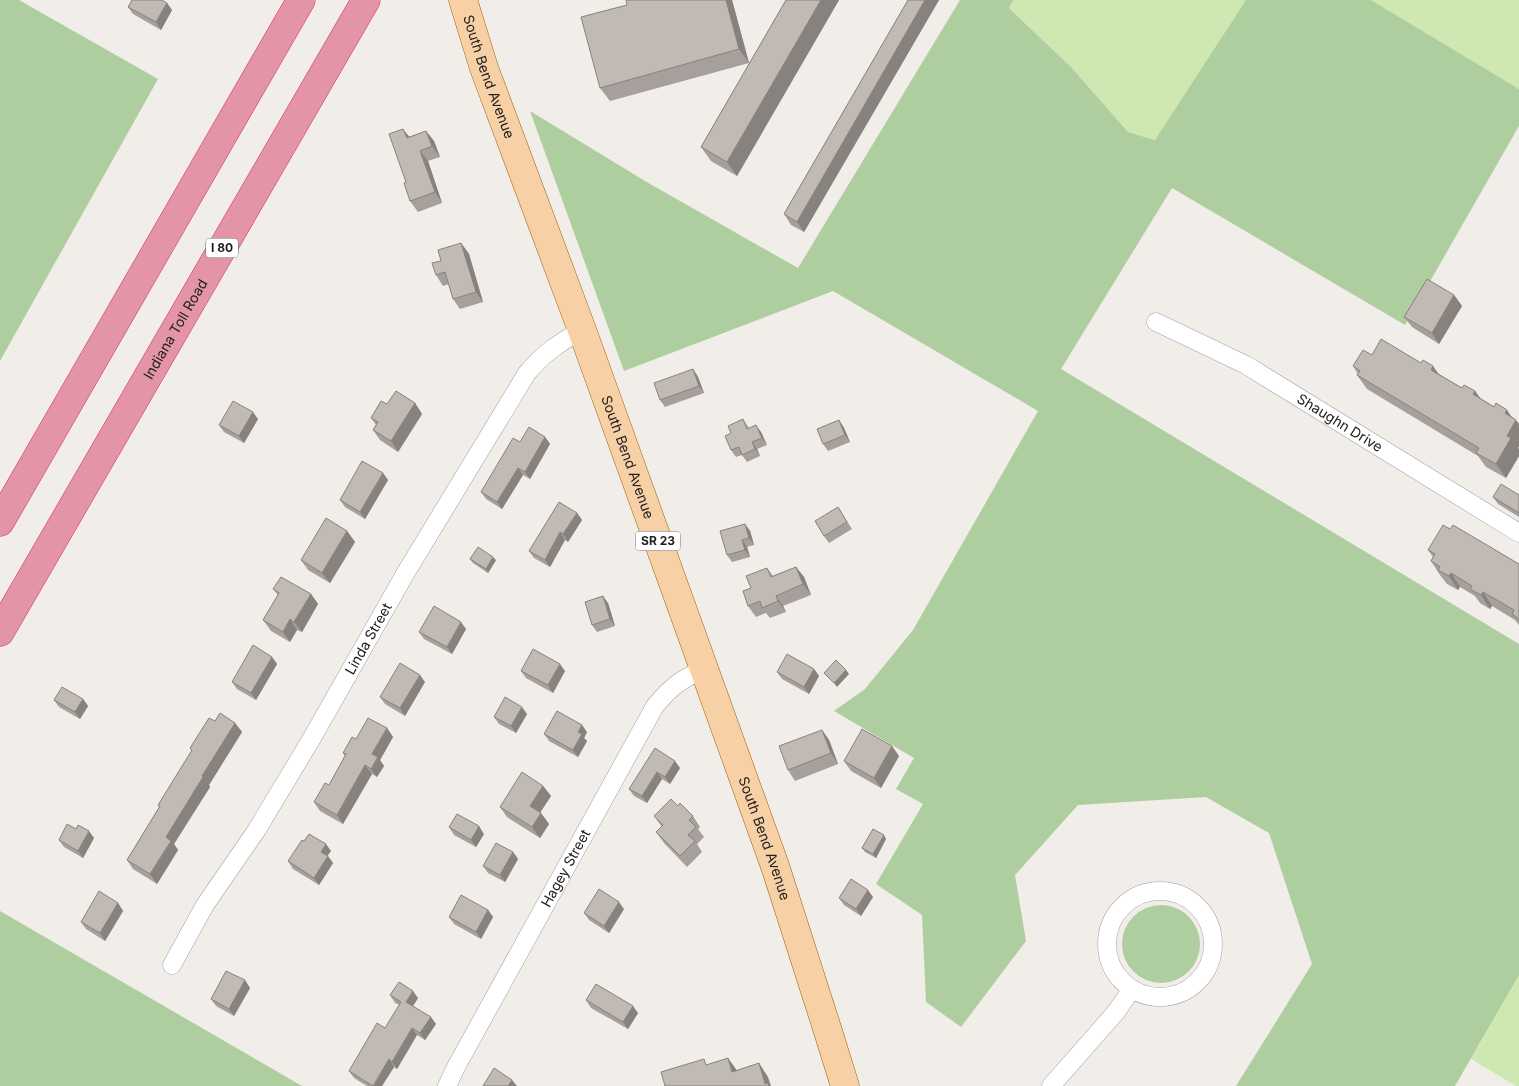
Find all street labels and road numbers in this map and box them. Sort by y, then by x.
street label: South Bend Avenue [460,13,519,141]
road number: I 80 [206,238,238,258]
street label: Indiana Toll Road [139,276,211,382]
street label: Shaughn Drive [1294,390,1386,455]
street label: South Bend Avenue [598,393,658,521]
road number: SR 23 [636,532,680,550]
street label: Linda Street [341,599,395,677]
street label: South Bend Avenue [735,774,794,902]
street label: Hagey Street [537,826,594,910]

